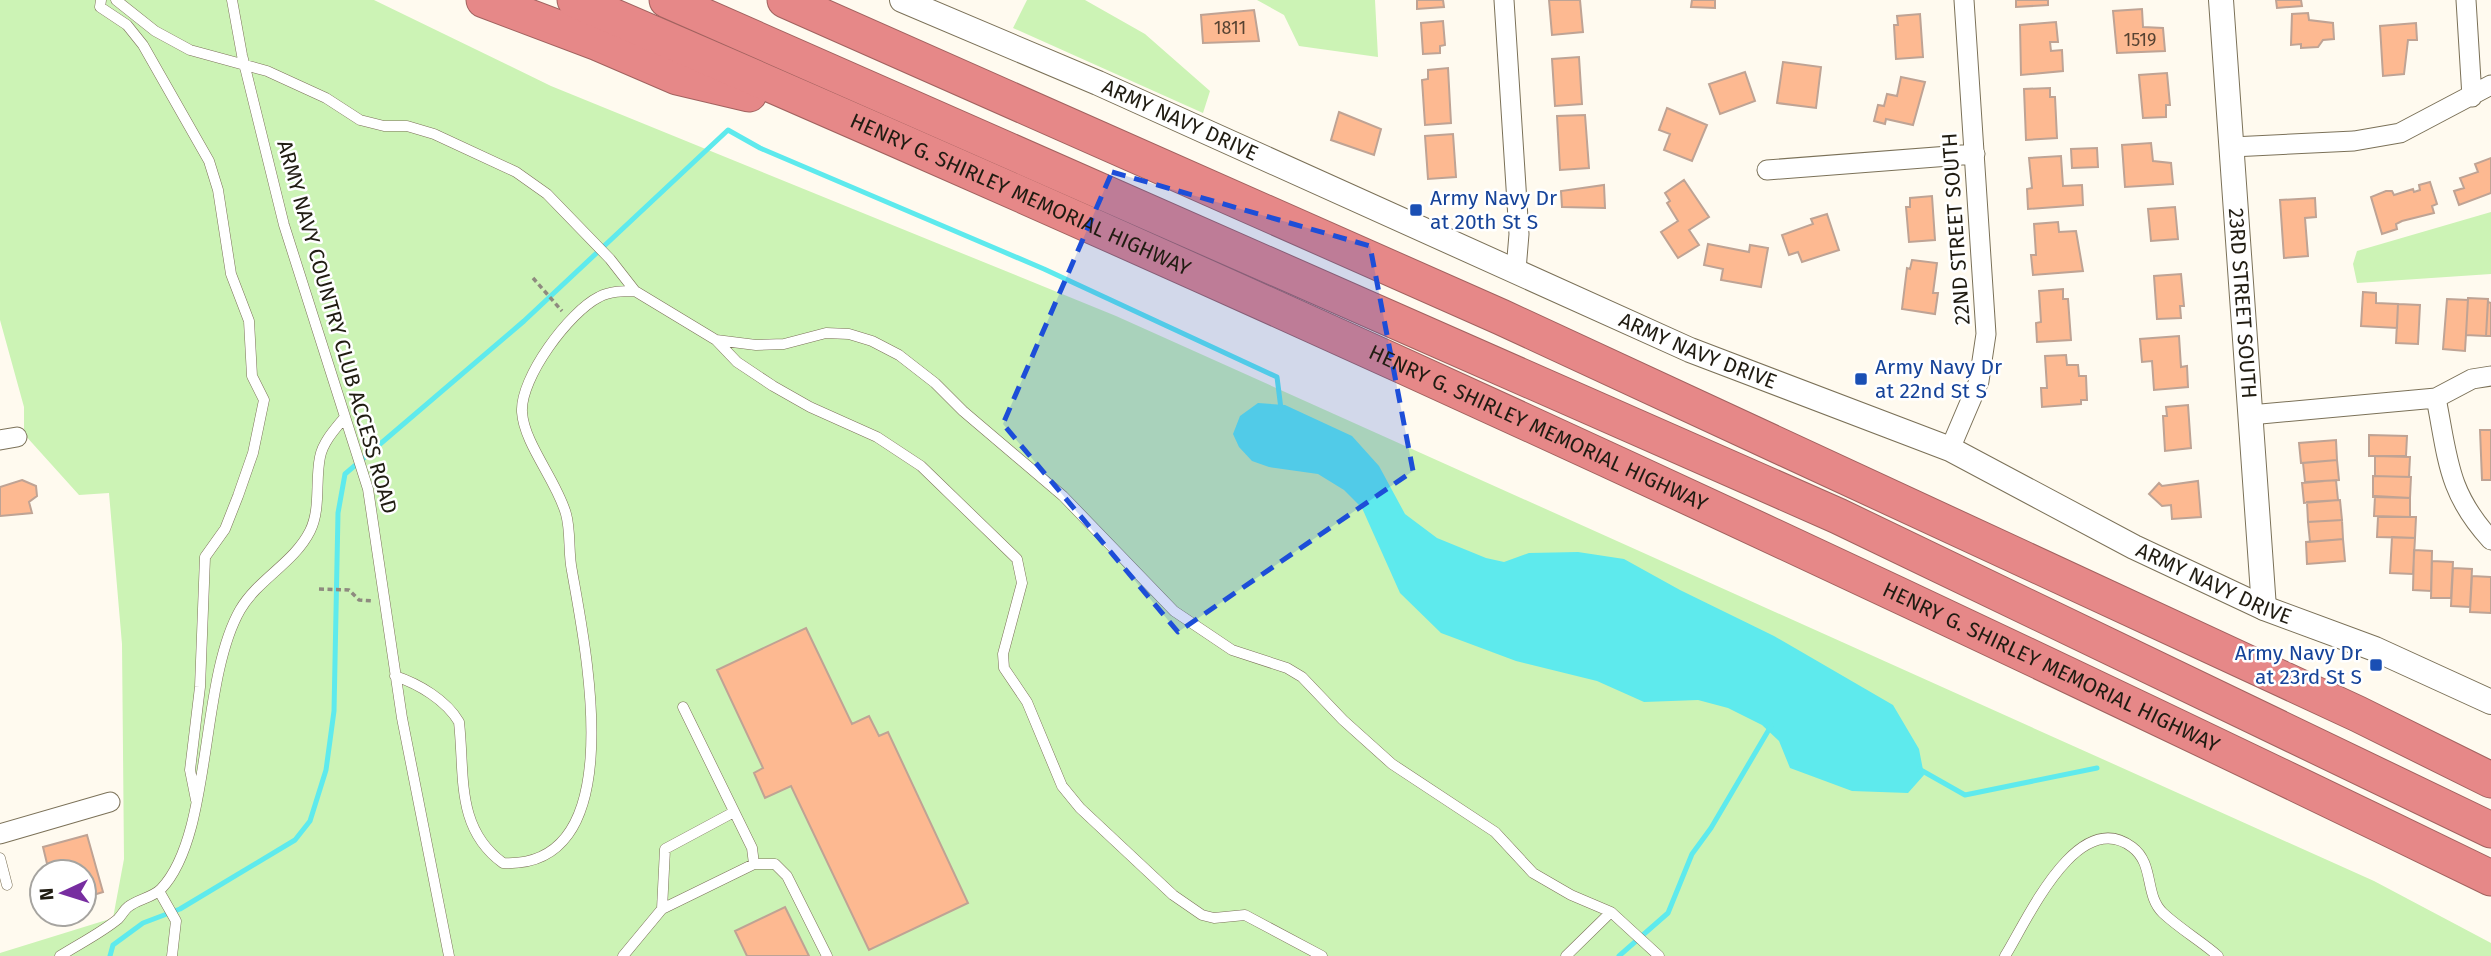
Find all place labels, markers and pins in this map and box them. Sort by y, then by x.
place label: Army Navy Dr at 20th St S [1430,185,1557,235]
marker: Army Navy Dr at 20th St S [1408,202,1424,218]
place label: Army Navy Dr at 22nd St S [1875,354,2002,404]
marker: Army Navy Dr at 22nd St S [1853,371,1869,387]
place label: Army Navy Dr at 23rd St S [2235,640,2362,690]
marker: Army Navy Dr at 23rd St S [2368,657,2384,673]

